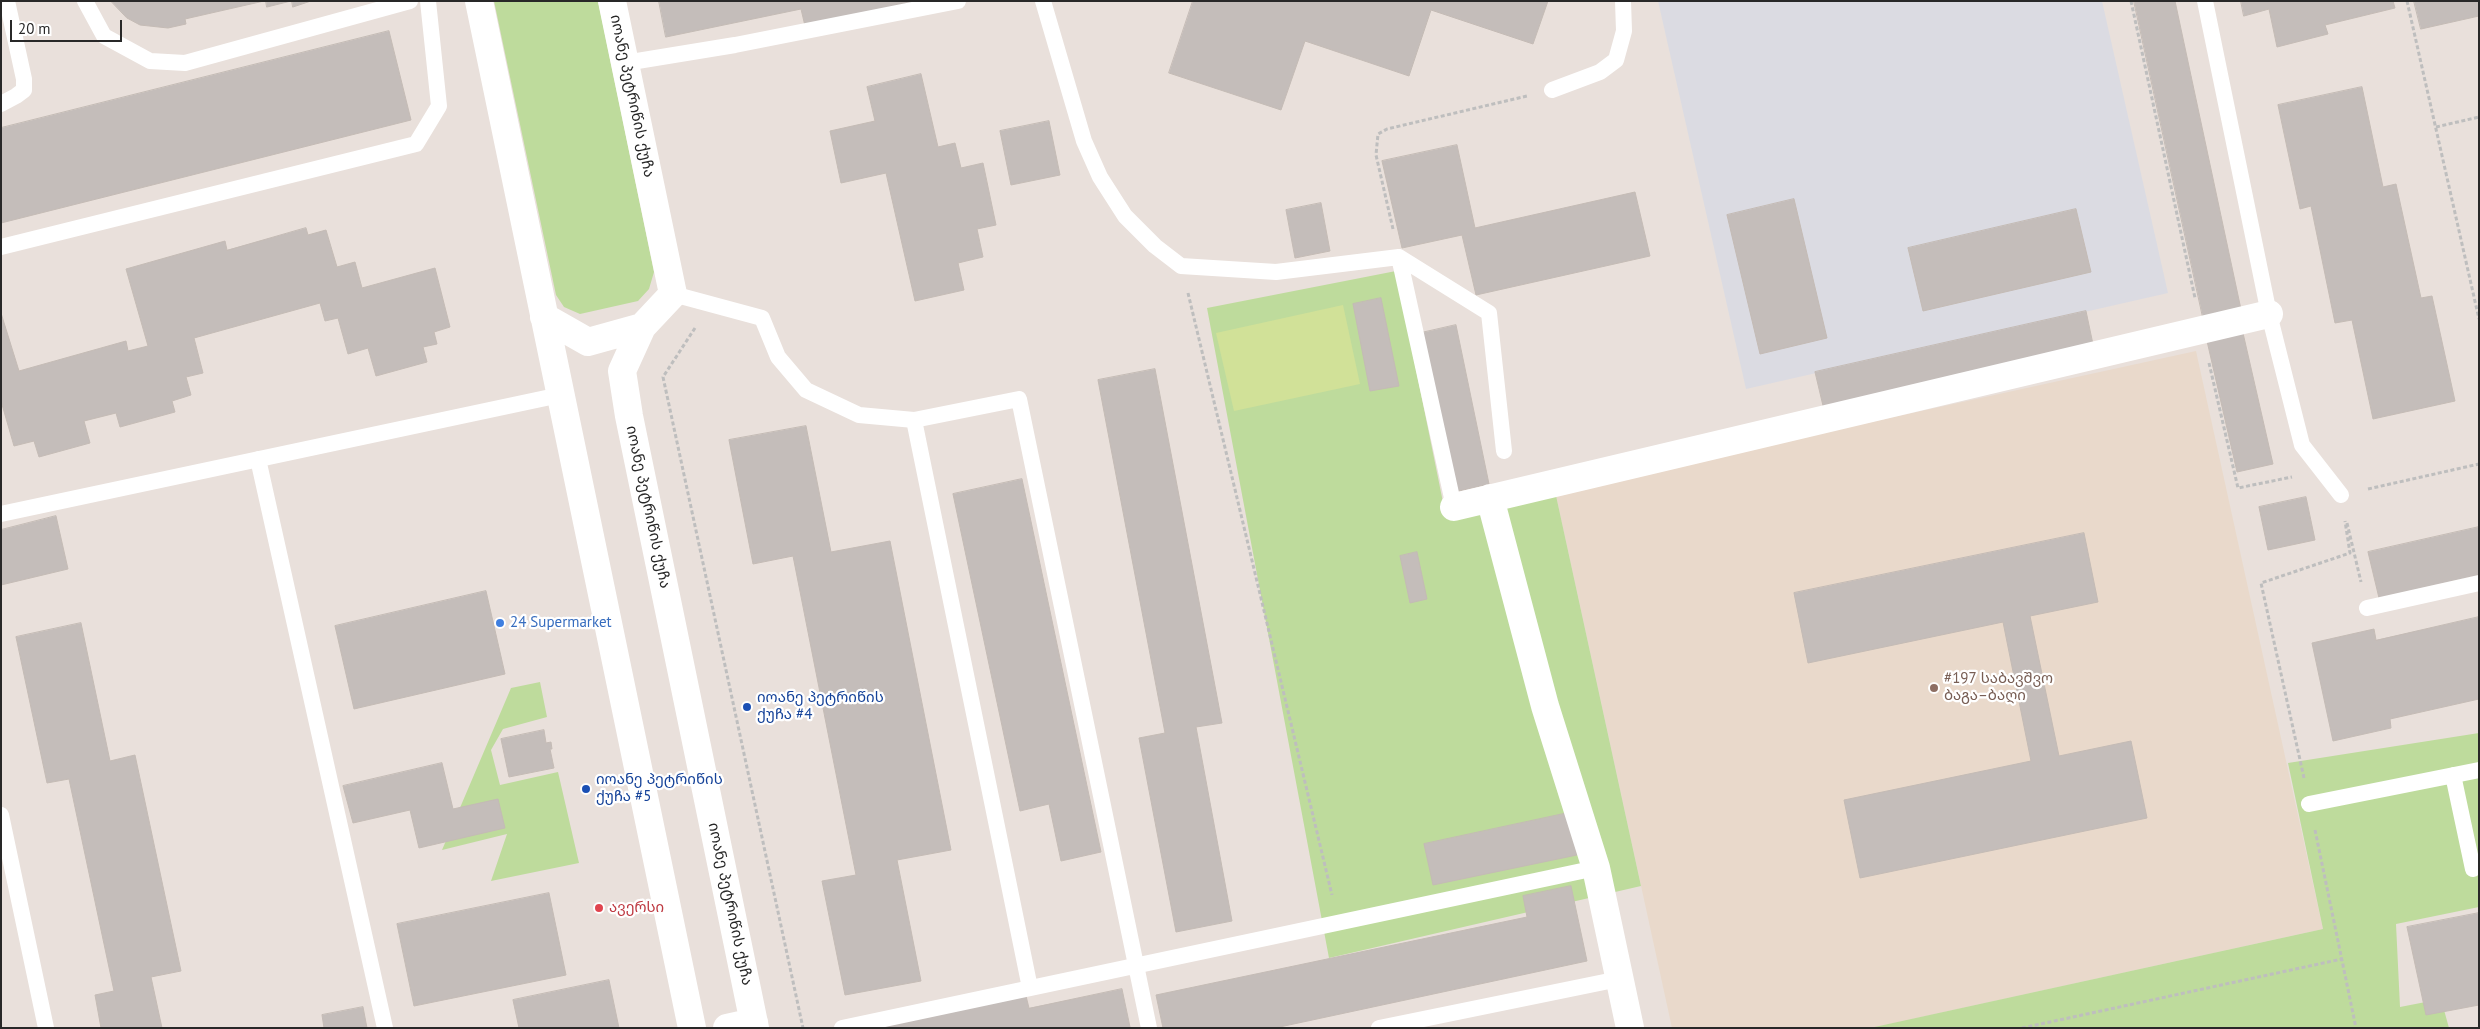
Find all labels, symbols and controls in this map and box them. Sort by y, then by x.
scale bar [12,10,125,42]
street label: იოანე პეტრიწის ქუჩა [606,13,658,179]
text: 20 m [18,19,51,38]
street label: იოანე პეტრიწის ქუჩა [622,424,674,590]
place label: 24 Supermarket [510,614,612,632]
marker: 24 Supermarket [494,617,506,629]
place label: #197 საბავშვო ბაგა–ბაღი [1944,670,2053,705]
marker: #197 საბავშვო ბაგა–ბაღი [1928,682,1940,694]
place label: იოანე პეტრიწის ქუჩა #4 [757,689,884,724]
marker: იოანე პეტრიწის ქუჩა #4 [741,701,753,713]
place label: იოანე პეტრიწის ქუჩა #5 [596,771,723,806]
marker: იოანე პეტრიწის ქუჩა #5 [580,783,592,795]
street label: იოანე პეტრიწის ქუჩა [704,821,756,987]
place label: ავერსი [609,899,664,917]
marker: ავერსი [593,902,605,914]

